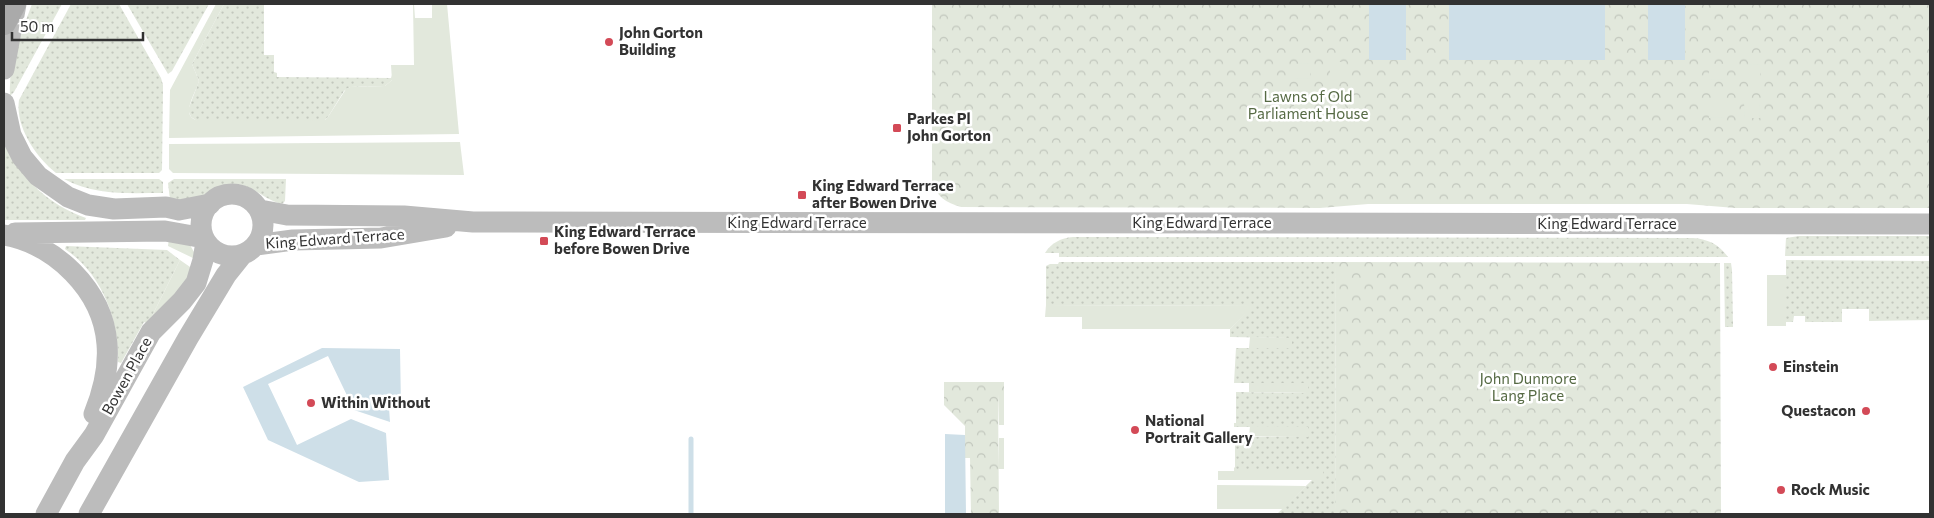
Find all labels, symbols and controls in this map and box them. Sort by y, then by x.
scale bar [12,10,144,42]
text: 50 m [20,17,54,35]
place label: John Gorton Building [619,23,703,58]
marker: John Gorton Building [603,36,615,48]
park label: Lawns of Old Parliament House [1248,87,1368,122]
place label: Parkes Pl John Gorton [907,109,991,144]
marker: Parkes Pl John Gorton [891,122,903,134]
place label: King Edward Terrace after Bowen Drive [812,176,954,211]
marker: King Edward Terrace after Bowen Drive [796,189,808,201]
street label: King Edward Terrace [727,213,867,231]
street label: King Edward Terrace [1132,213,1272,231]
street label: King Edward Terrace [1537,214,1677,232]
place label: King Edward Terrace before Bowen Drive [554,222,696,257]
street label: King Edward Terrace [265,224,405,252]
marker: King Edward Terrace before Bowen Drive [538,235,550,247]
street label: Bowen Place [97,334,155,417]
place label: Einstein [1783,357,1839,375]
marker: Einstein [1767,361,1779,373]
park label: John Dunmore Lang Place [1479,369,1577,404]
place label: Within Without [321,393,430,411]
marker: Within Without [305,397,317,409]
place label: Questacon [1781,401,1856,419]
marker: Questacon [1860,405,1872,417]
place label: National Portrait Gallery [1145,411,1253,446]
marker: National Portrait Gallery [1129,424,1141,436]
place label: Rock Music [1791,480,1870,498]
marker: Rock Music [1775,484,1787,496]

